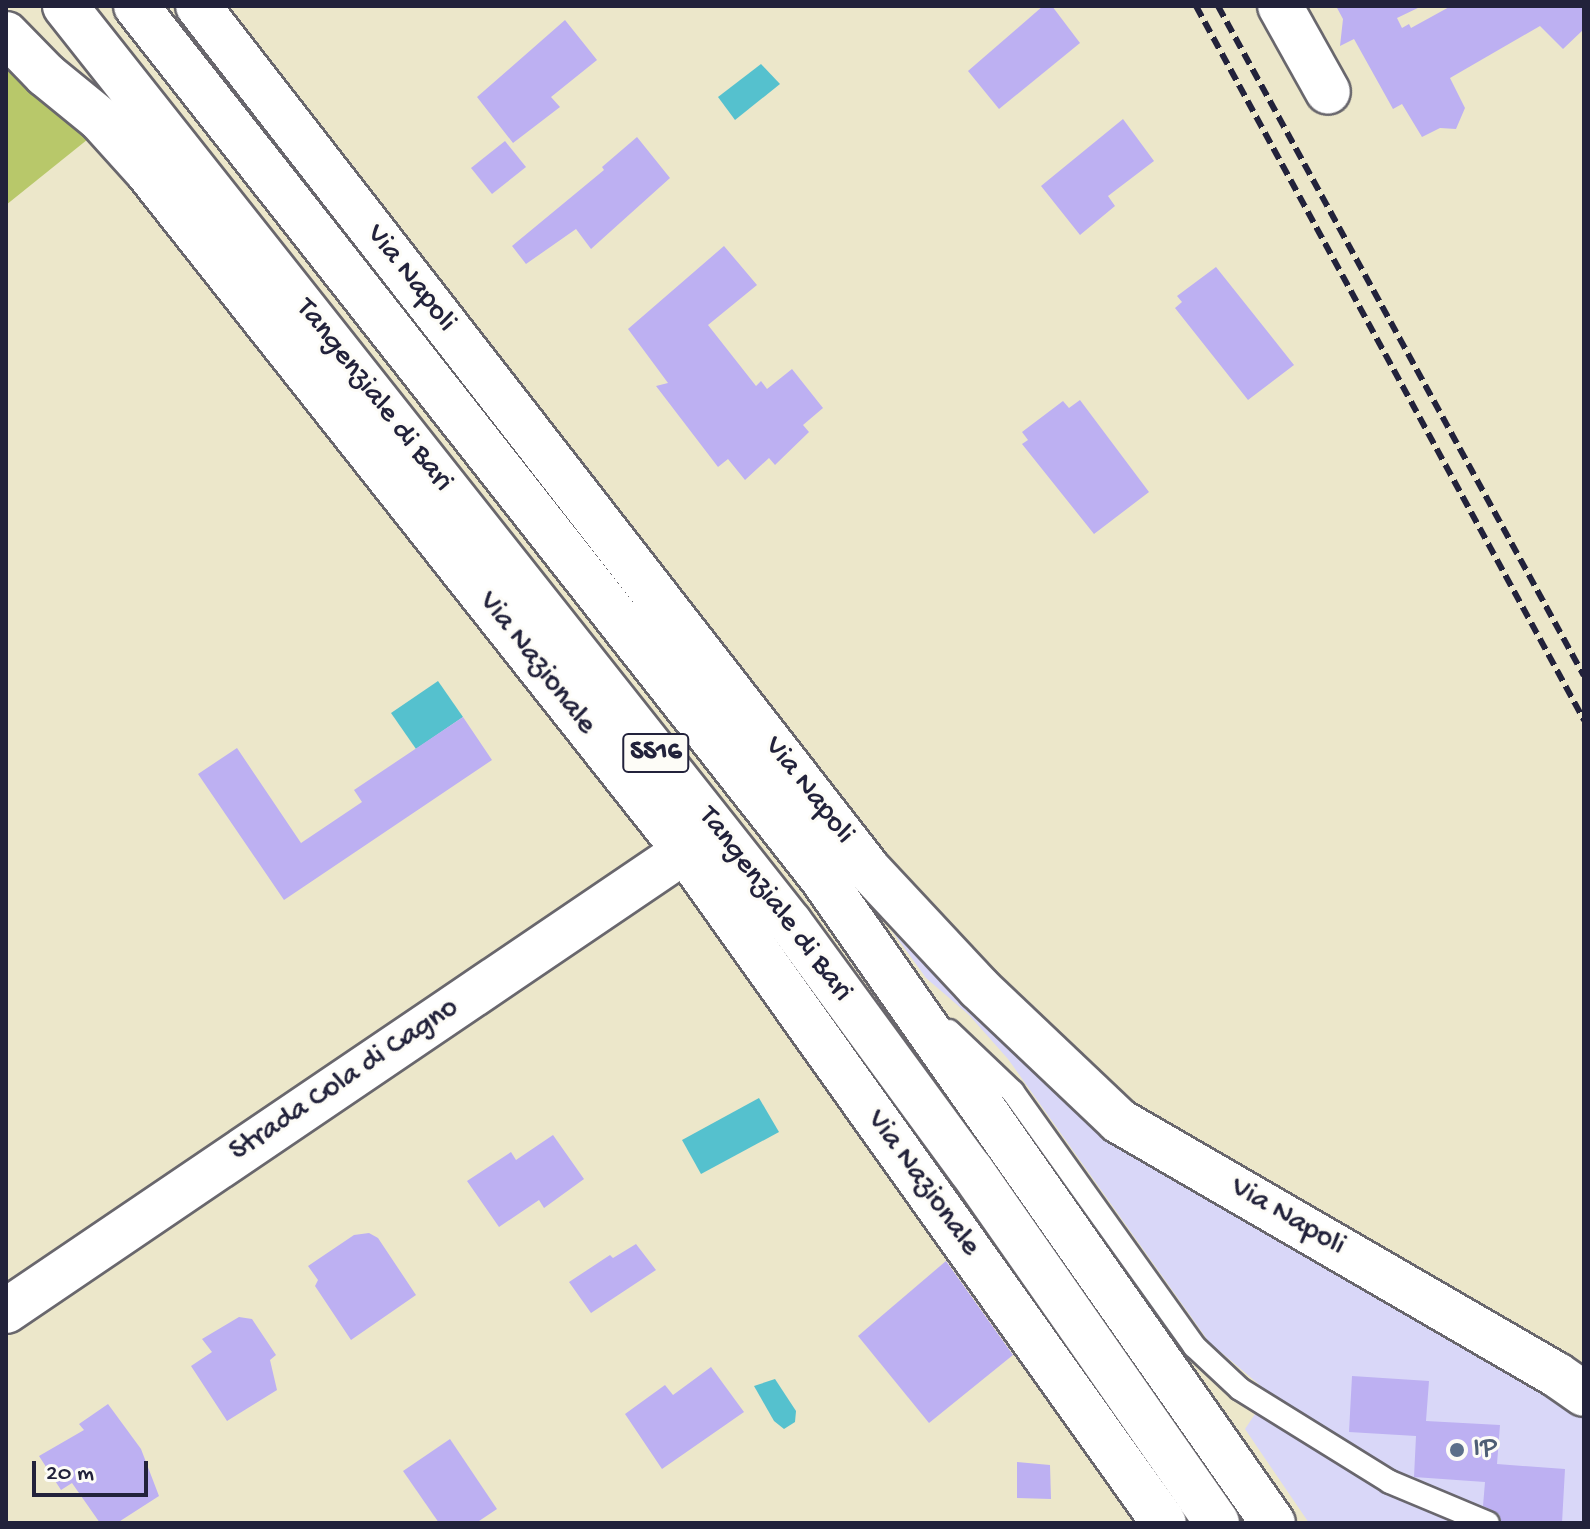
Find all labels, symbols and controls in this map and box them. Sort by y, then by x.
street label: Via Napoli [357,218,463,340]
street label: Tangenziale di Bari [286,292,460,500]
street label: Via Nazionale [469,585,603,743]
road number: SS16 [622,729,690,777]
street label: Via Napoli [755,730,861,852]
street label: Tangenziale di Bari [689,800,859,1010]
street label: Strada Cola di Cagno [224,991,466,1171]
street label: Via Nazionale [857,1104,987,1264]
street label: Via Napoli [1223,1171,1351,1265]
place label: IP [1473,1432,1497,1468]
marker: IP [1448,1441,1466,1459]
scale bar [36,1445,152,1495]
text: 20 m [46,1460,94,1489]

